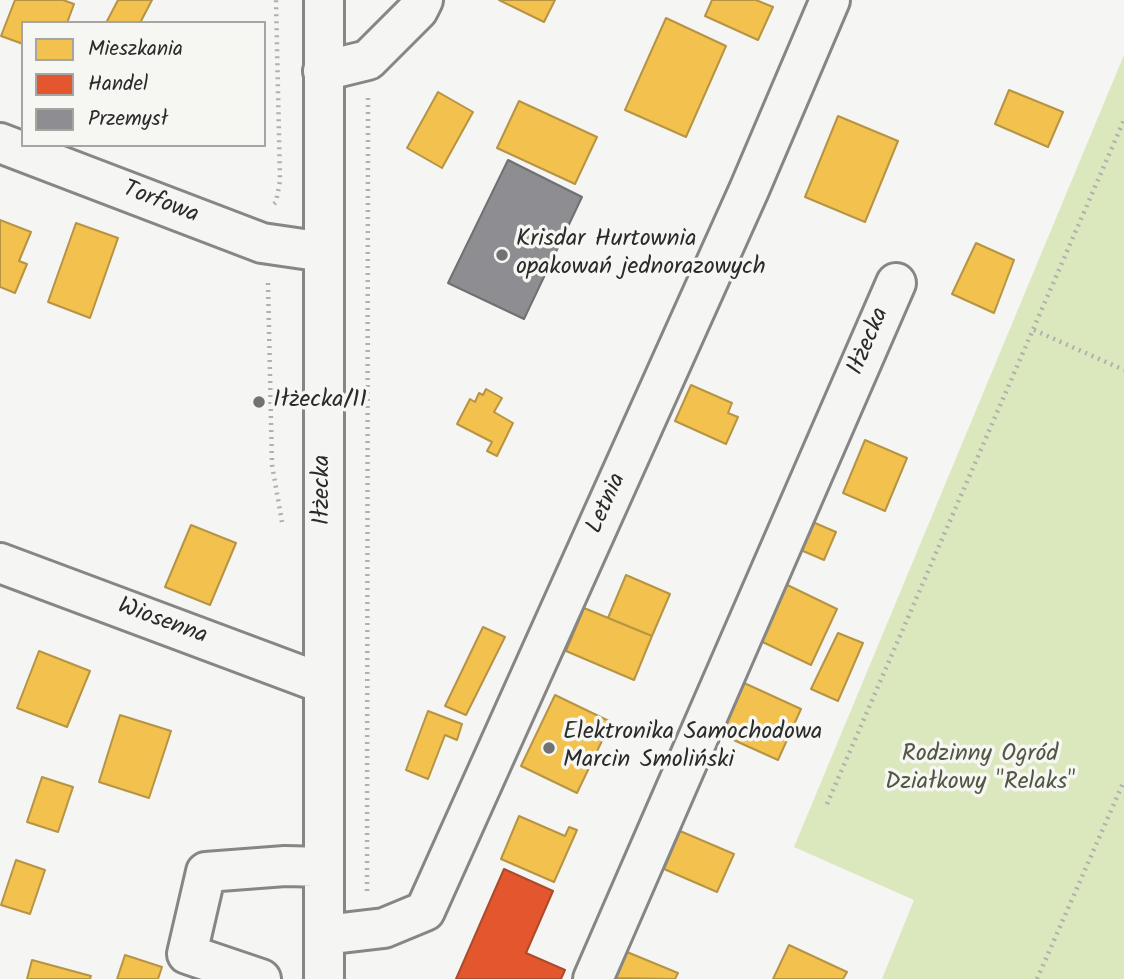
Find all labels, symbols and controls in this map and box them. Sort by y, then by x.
legend [21,21,266,147]
text: Mieszkania [88,33,183,66]
text: Handel [88,68,148,101]
text: Przemysł [88,103,168,136]
street label: Torfowa [118,176,202,232]
place label: Krisdar Hurtownia opakowań jednorazowych [516,227,766,283]
marker: Krisdar Hurtownia opakowań jednorazowych [494,247,510,263]
street label: Iłżecka [843,304,897,380]
place label: Iłżecka/11 [273,388,367,416]
marker: Iłżecka/11 [251,394,267,410]
street label: Iłżecka [310,455,338,525]
street label: Letnia [582,469,634,539]
street label: Wiosenna [113,594,211,652]
place label: Elektronika Samochodowa Marcin Smoliński [563,720,822,776]
marker: Elektronika Samochodowa Marcin Smoliński [541,740,557,756]
park label: Rodzinny Ogród Działkowy "Relaks" [885,742,1075,798]

